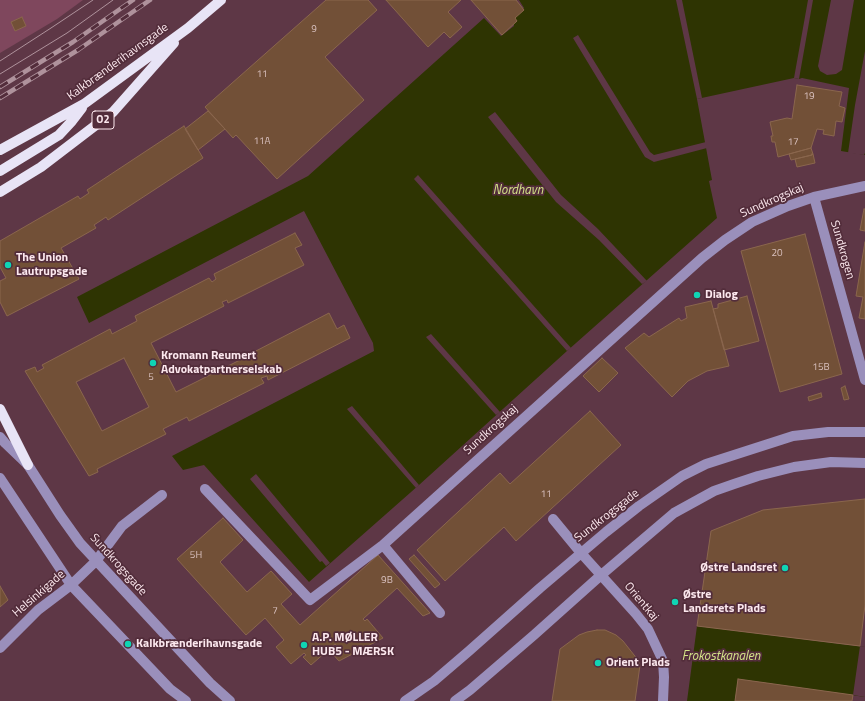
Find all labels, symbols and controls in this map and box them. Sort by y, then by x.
street label: Kalkbrænderihavnsgade [64,20,172,104]
house number: 9 [311,24,317,36]
house number: 11 [256,69,268,81]
house number: 19 [803,91,815,103]
road number: O2 [92,111,114,129]
house number: 11A [253,136,271,148]
house number: 17 [787,137,799,149]
street label: Sundkrogskaj [738,181,806,221]
water label: Nordhavn [493,183,543,199]
street label: Sundkrogen [827,219,857,281]
house number: 20 [771,248,783,260]
place label: The Union Lautrupsgade [16,251,87,279]
marker: The Union Lautrupsgade [3,260,13,270]
place label: Dialog [705,288,738,302]
marker: Dialog [692,290,702,300]
place label: Kromann Reumert Advokatpartnerselskab [161,349,282,377]
marker: Kromann Reumert Advokatpartnerselskab [148,358,158,368]
house number: 15B [812,362,830,374]
house number: 5 [148,372,154,384]
street label: Sundkrogskaj [461,402,521,458]
street label: Sundkrogsgade [572,486,642,546]
house number: 11 [540,489,552,501]
street label: Sundkrogsgade [87,531,149,599]
house number: 5H [190,550,202,562]
place label: Østre Landsret [700,561,777,575]
marker: Østre Landsret [780,563,790,573]
street label: Helsinkigade [10,567,68,621]
house number: 9B [381,575,393,587]
street label: Orientkaj [621,580,661,624]
place label: Østre Landsrets Plads [683,588,766,616]
marker: Østre Landsrets Plads [670,597,680,607]
house number: 7 [272,606,278,618]
place label: A.P. MØLLER HUB5 - MÆRSK [312,631,394,659]
place label: Kalkbrænderihavnsgade [136,637,262,651]
marker: Kalkbrænderihavnsgade [123,639,133,649]
marker: A.P. MØLLER HUB5 - MÆRSK [299,640,309,650]
water label: Frokostkanalen [682,649,760,665]
place label: Orient Plads [606,656,670,670]
marker: Orient Plads [593,658,603,668]

